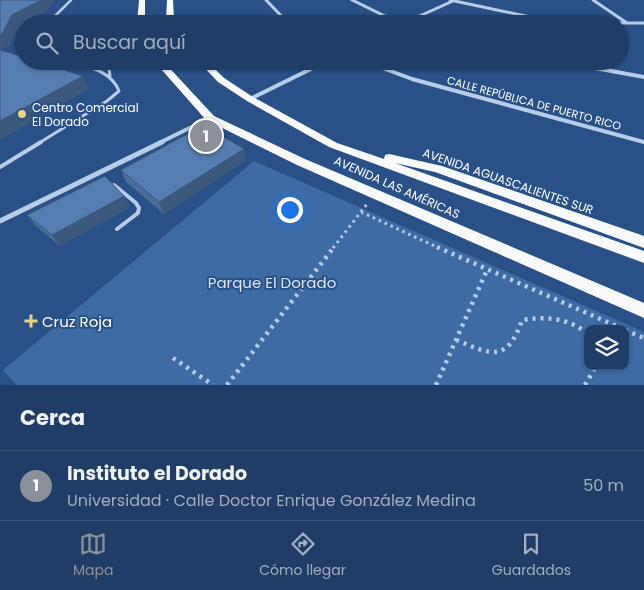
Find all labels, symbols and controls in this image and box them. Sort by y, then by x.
search box [15,15,629,70]
icon: search [33,29,61,57]
text: Buscar aquí [73,29,186,56]
street label: CALLE REPÚBLICA DE PUERTO RICO [445,72,623,134]
place label: Centro Comercial El Dorado [32,99,139,130]
marker: Centro Comercial El Dorado [16,108,28,120]
pin: 1 [190,117,222,155]
street label: AVENIDA AGUASCALIENTES SUR [420,144,596,218]
street label: AVENIDA LAS AMÉRICAS [331,152,463,222]
your location [277,197,303,223]
park label: Parque El Dorado [208,272,336,293]
place label: Cruz Roja [42,311,112,332]
marker: Cruz Roja [24,314,38,328]
map controls [584,325,629,370]
button: layers [584,325,629,370]
text: Cerca [20,403,85,432]
text: Instituto el Dorado [67,460,247,487]
text: 1 [33,474,39,497]
text: 50 m [583,474,624,497]
text: Universidad · Calle Doctor Enrique González Medina [67,489,476,512]
tab: Mapa [73,530,113,581]
tab: Cómo llegar [259,530,346,581]
tab: Guardados [492,530,571,581]

